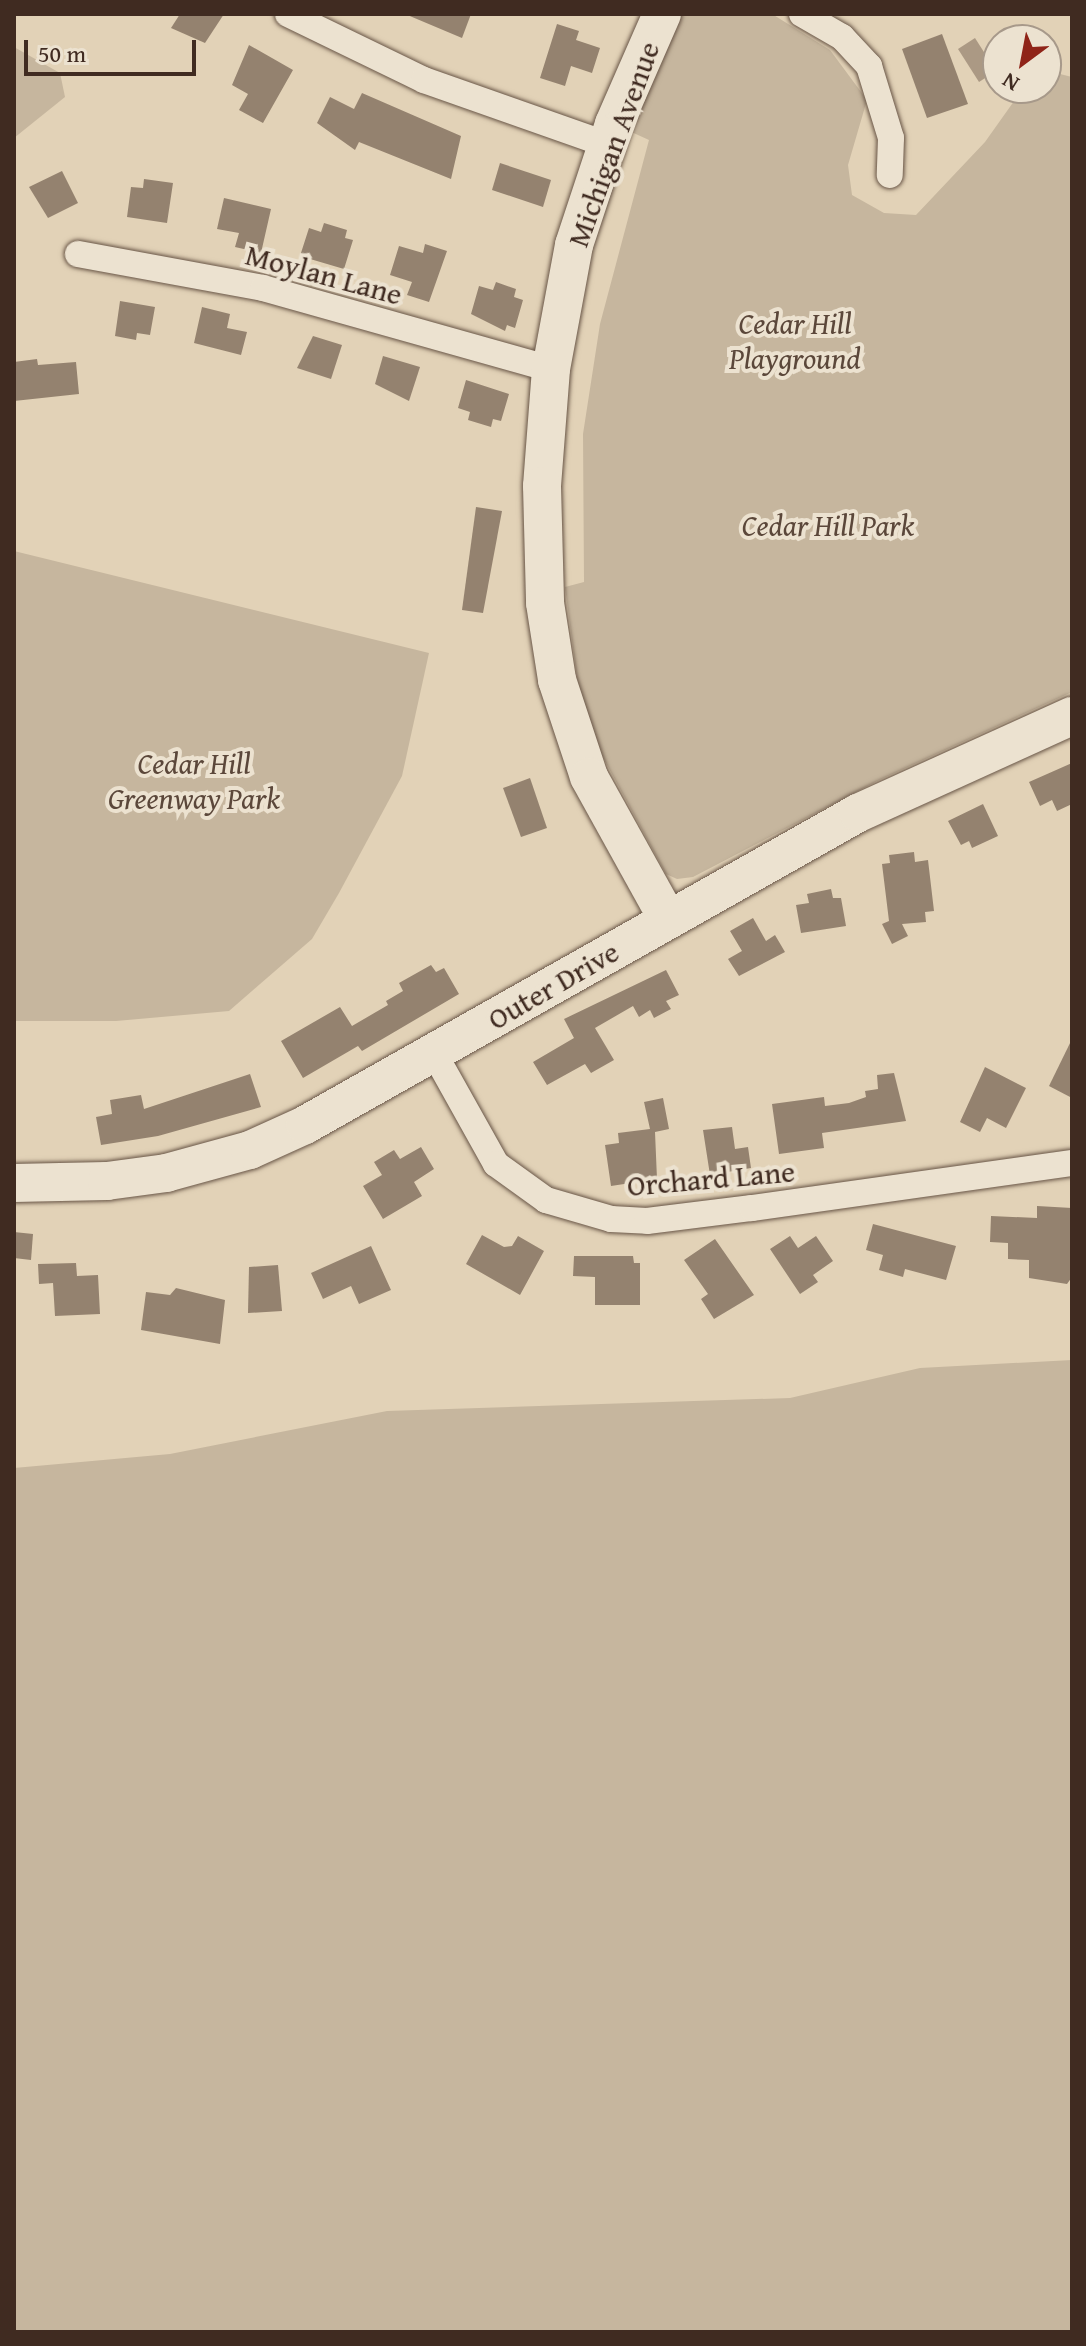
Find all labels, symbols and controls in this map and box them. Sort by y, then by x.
scale bar [28,24,200,74]
north arrow [982,24,1062,104]
text: 50 m [38,36,86,71]
street label: Michigan Avenue [559,36,667,252]
text: N [996,65,1025,100]
street label: Moylan Lane [242,236,406,312]
park label: Cedar Hill Playground [729,305,861,376]
park label: Cedar Hill Park [742,507,914,543]
park label: Cedar Hill Greenway Park [108,745,280,816]
street label: Outer Drive [481,933,625,1037]
street label: Orchard Lane [626,1153,796,1203]

